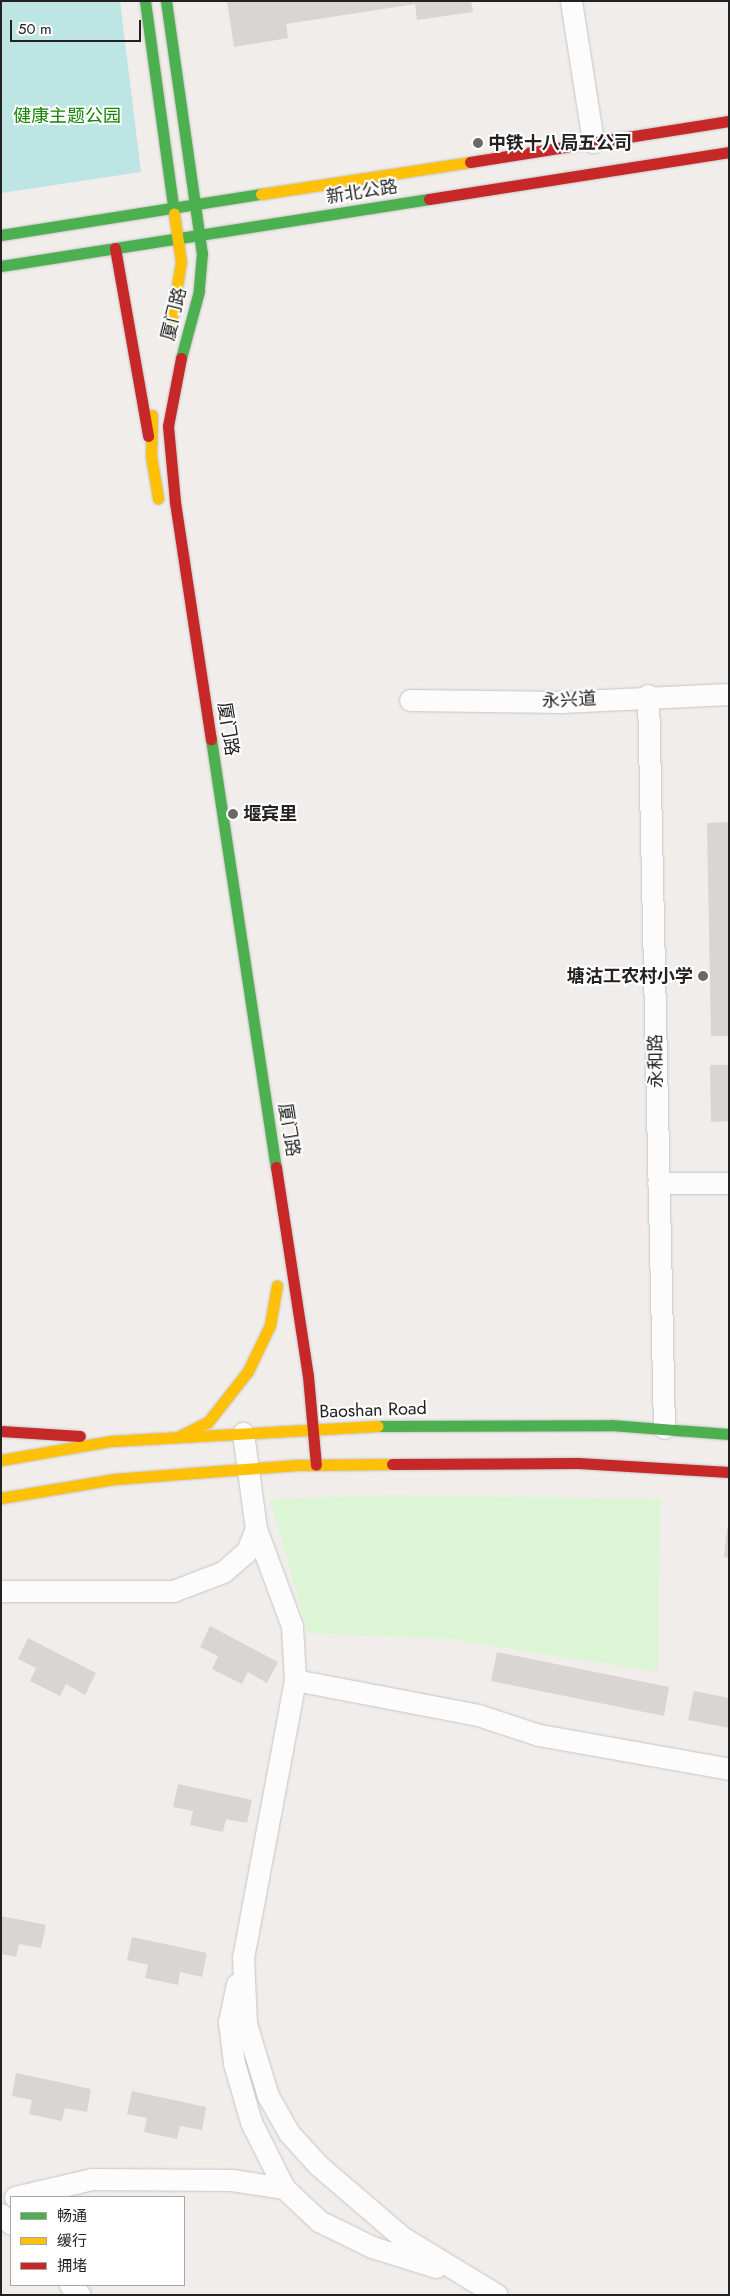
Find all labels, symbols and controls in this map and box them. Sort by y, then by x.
scale bar [12,10,144,42]
text: 50 m [18,18,52,40]
park label: 健康主题公园 [13,105,121,127]
place label: 中铁十八局五公司 [488,132,632,154]
marker: 中铁十八局五公司 [472,137,484,149]
street label: 新北公路 [325,176,399,208]
street label: 厦门路 [157,285,191,343]
street label: 永兴道 [541,688,597,712]
street label: 厦门路 [213,701,243,757]
place label: 堰宾里 [243,803,297,825]
marker: 堰宾里 [227,808,239,820]
place label: 塘沽工农村小学 [567,965,693,987]
marker: 塘沽工农村小学 [697,970,709,982]
street label: 永和路 [645,1034,667,1088]
street label: 厦门路 [274,1102,304,1158]
street label: Baoshan Road [319,1397,427,1423]
legend [10,2196,185,2286]
text: 畅通 [57,2205,87,2227]
text: 缓行 [57,2230,87,2252]
text: 拥堵 [57,2255,87,2277]

